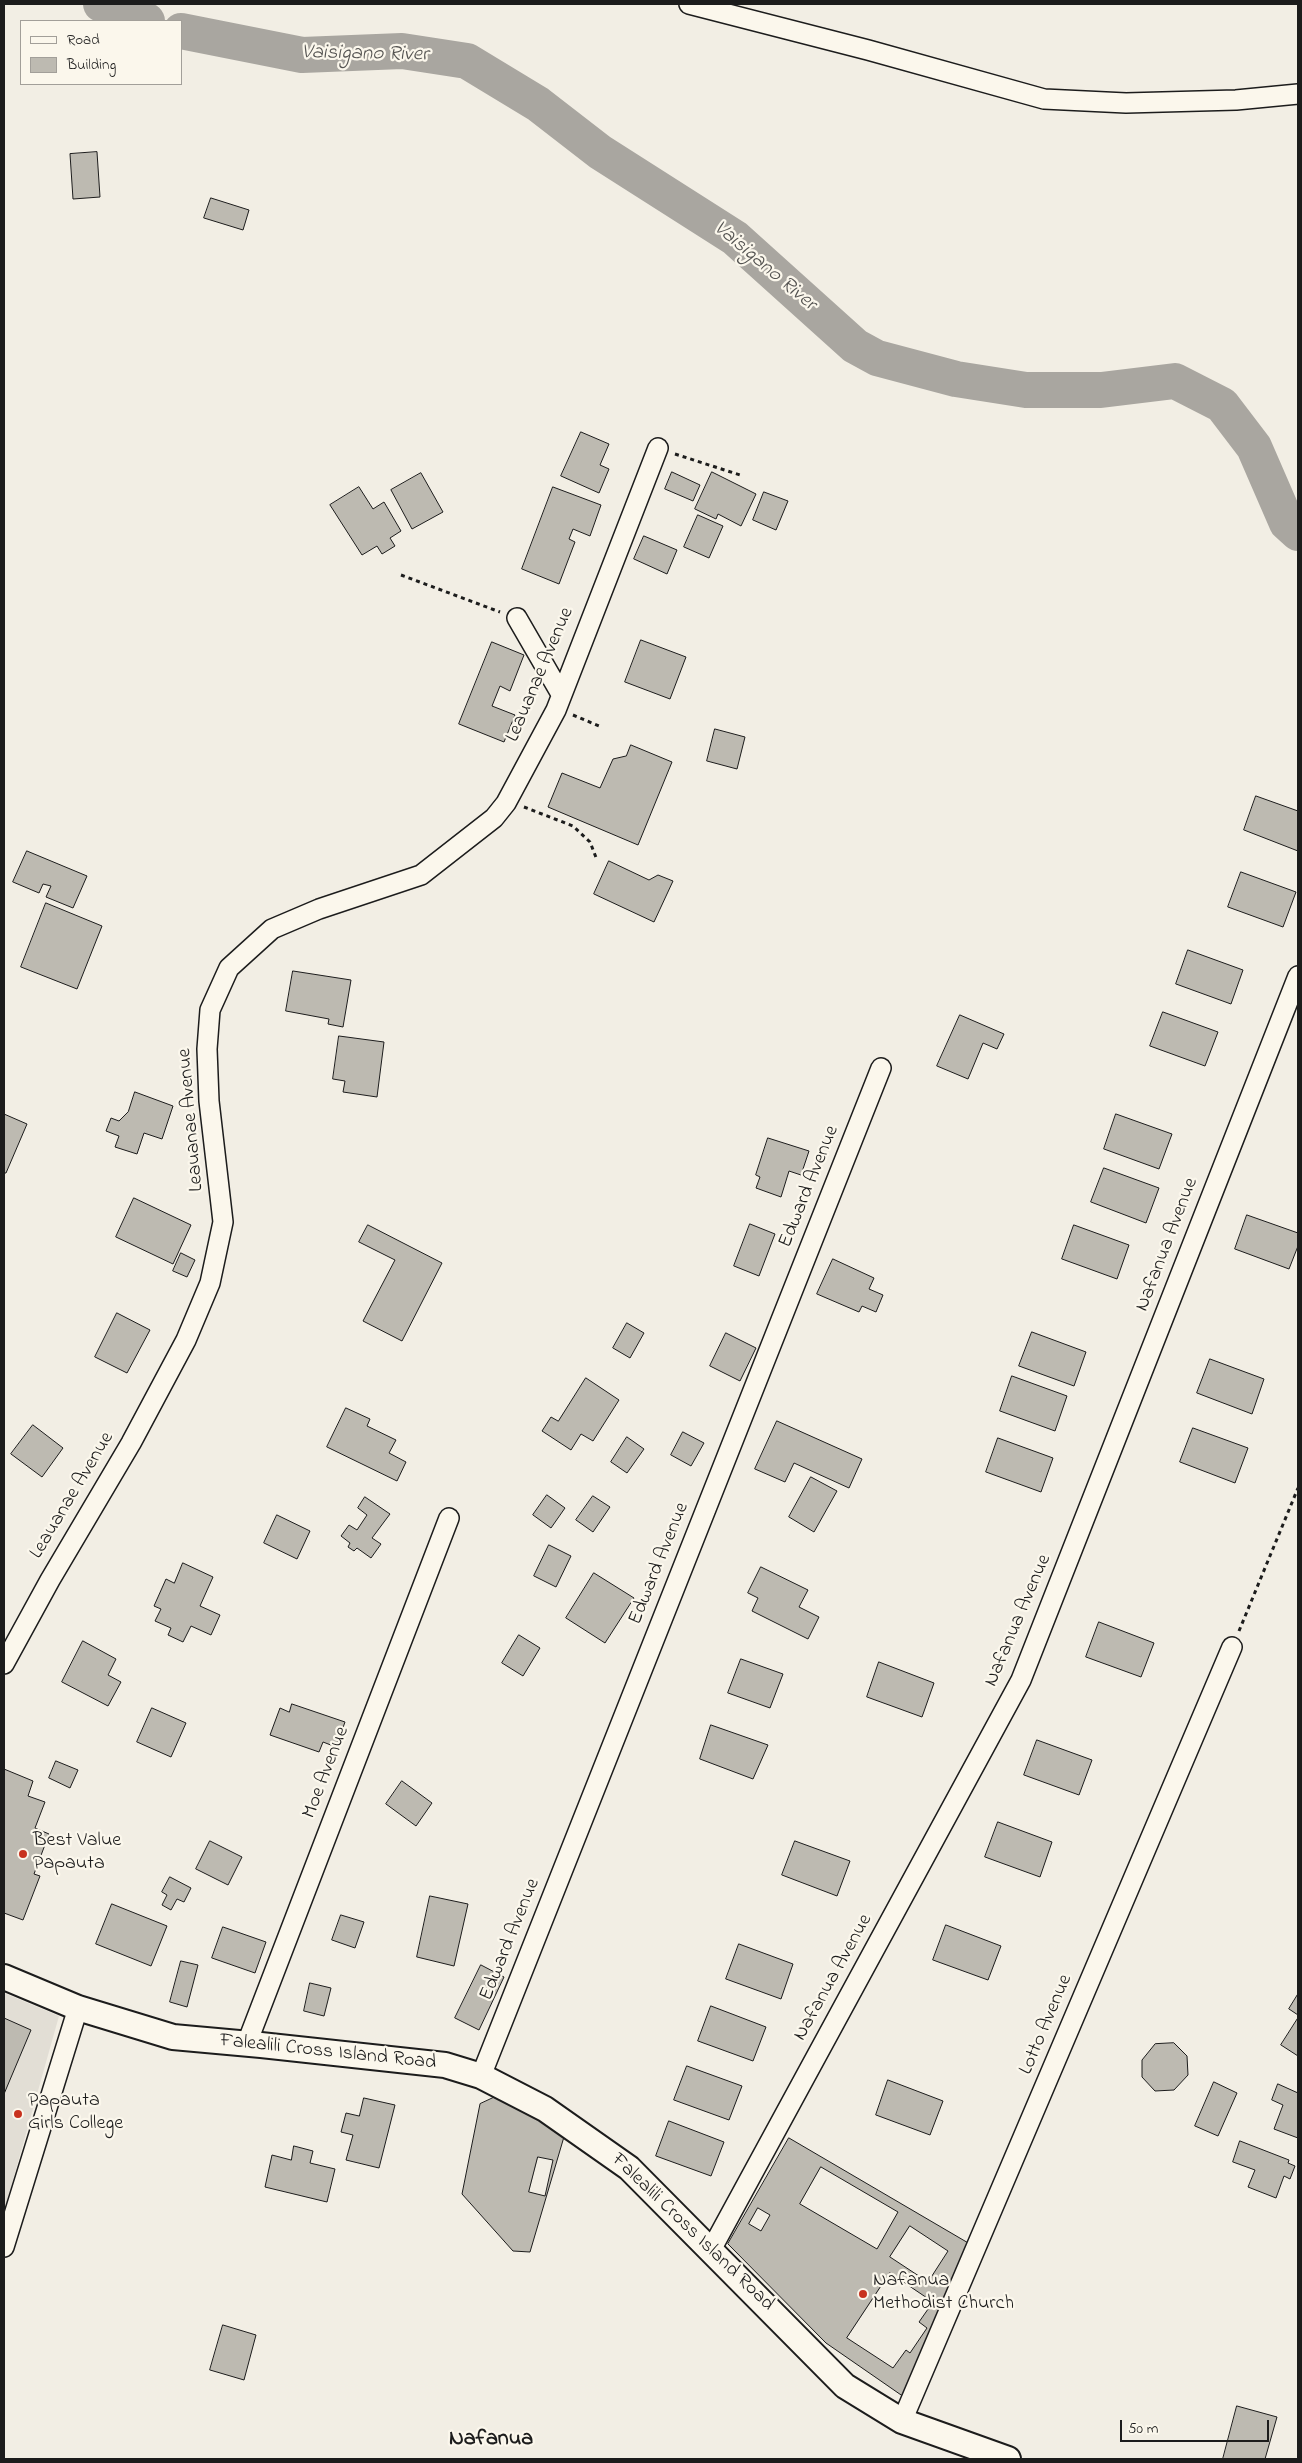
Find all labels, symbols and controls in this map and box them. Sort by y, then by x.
legend [20,20,182,85]
text: Road [67,29,100,51]
water label: Vaisigano River [301,41,429,69]
text: Building [67,54,116,76]
water label: Vaisigano River [707,217,821,317]
street label: Leauanae Avenue [502,604,580,746]
street label: Leauanae Avenue [174,1047,210,1193]
street label: Edward Avenue [775,1122,845,1252]
street label: Nafanua Avenue [1131,1175,1205,1315]
street label: Leauanae Avenue [26,1428,120,1564]
street label: Edward Avenue [625,1499,695,1629]
street label: Nafanua Avenue [980,1551,1058,1691]
street label: Moe Avenue [299,1724,355,1822]
place label: Best Value Papauta [33,1830,121,1877]
marker: Best Value Papauta [17,1848,29,1860]
street label: Edward Avenue [476,1875,546,2005]
street label: Nafanua Avenue [789,1910,879,2046]
street label: Lotto Avenue [1015,1971,1079,2079]
street label: Falealili Cross Island Road [219,2030,437,2076]
place label: Papauta Girls College [28,2090,123,2137]
marker: Papauta Girls College [12,2108,24,2120]
street label: Falealili Cross Island Road [605,2149,779,2317]
place label: Nafanua Methodist Church [873,2270,1014,2317]
marker: Nafanua Methodist Church [857,2288,869,2300]
scale bar [1122,2410,1271,2442]
text: 50 m [1128,2418,1158,2440]
district label: Nafanua [449,2427,533,2453]

